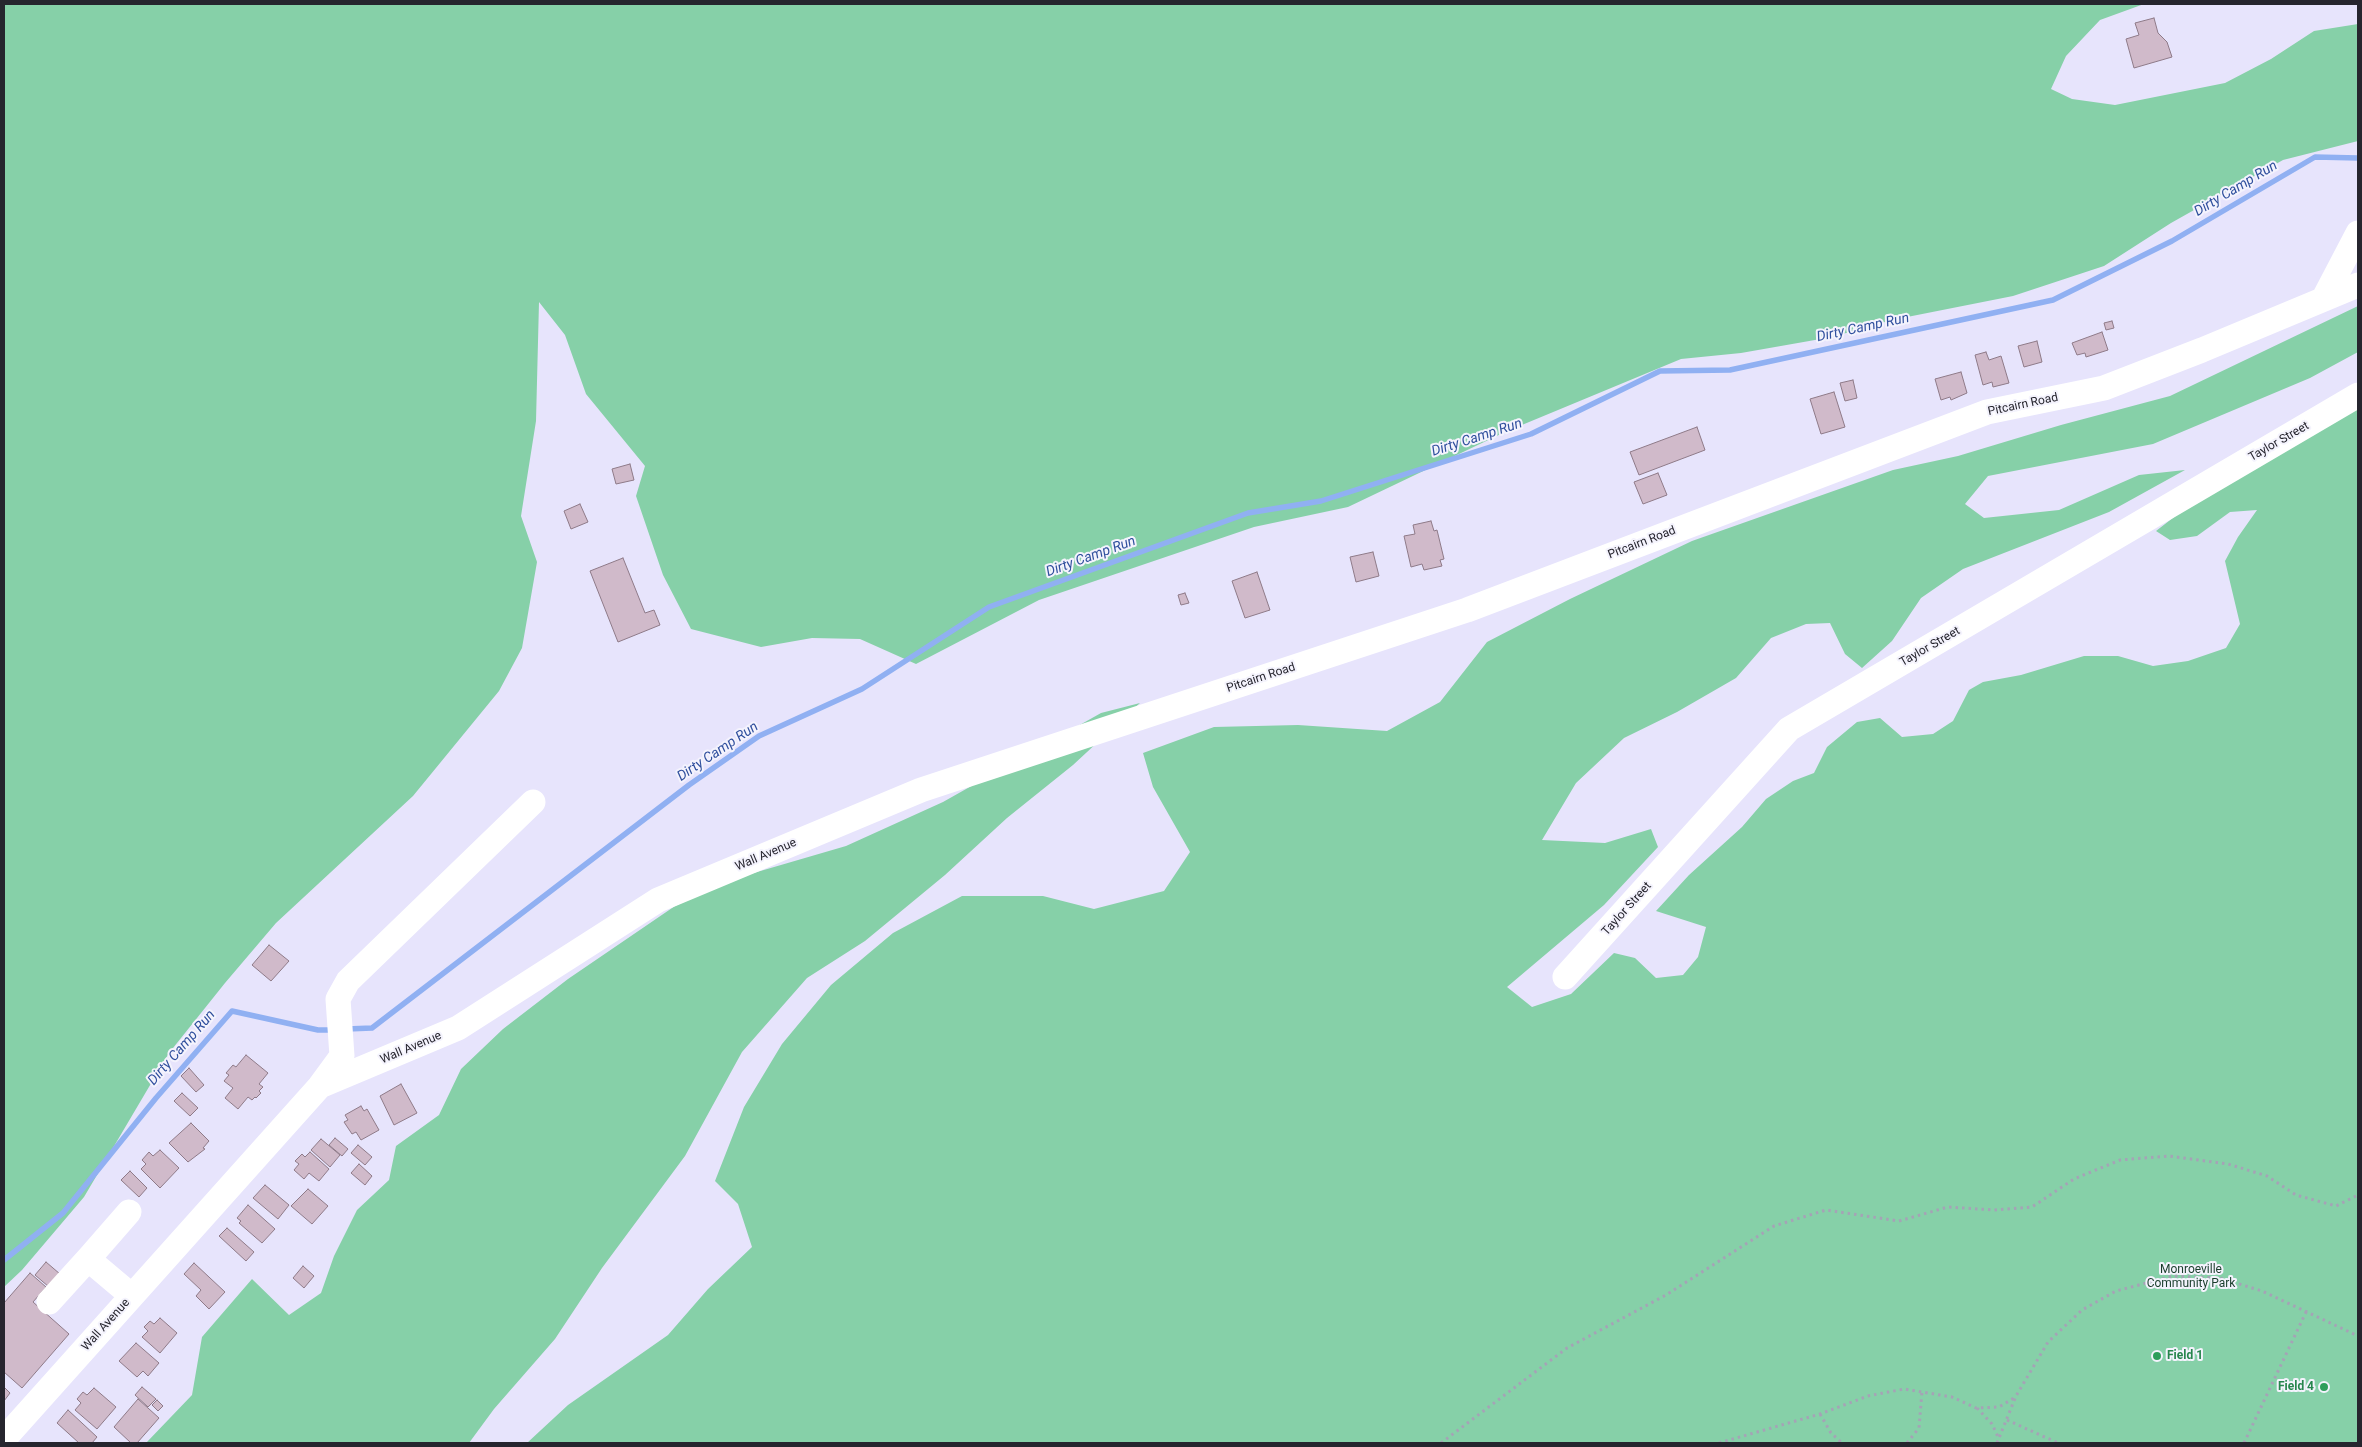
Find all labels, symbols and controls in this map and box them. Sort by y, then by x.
water label: Dirty Camp Run [2191,158,2281,220]
water label: Dirty Camp Run [1815,310,1911,346]
street label: Pitcairn Road [1987,391,2059,419]
water label: Dirty Camp Run [1430,415,1524,461]
street label: Taylor Street [2246,419,2312,465]
street label: Pitcairn Road [1606,523,1678,563]
water label: Dirty Camp Run [1044,533,1138,581]
street label: Taylor Street [1897,624,1963,670]
street label: Pitcairn Road [1225,660,1297,696]
water label: Dirty Camp Run [674,719,762,785]
street label: Wall Avenue [733,836,799,874]
street label: Taylor Street [1599,879,1655,939]
water label: Dirty Camp Run [145,1007,219,1089]
street label: Wall Avenue [378,1029,444,1067]
park label: Monroeville Community Park [2147,1263,2235,1291]
street label: Wall Avenue [79,1296,133,1354]
place label: Field 1 [2167,1349,2203,1363]
marker: Field 1 [2151,1350,2163,1362]
place label: Field 4 [2278,1380,2314,1394]
marker: Field 4 [2318,1381,2330,1393]

